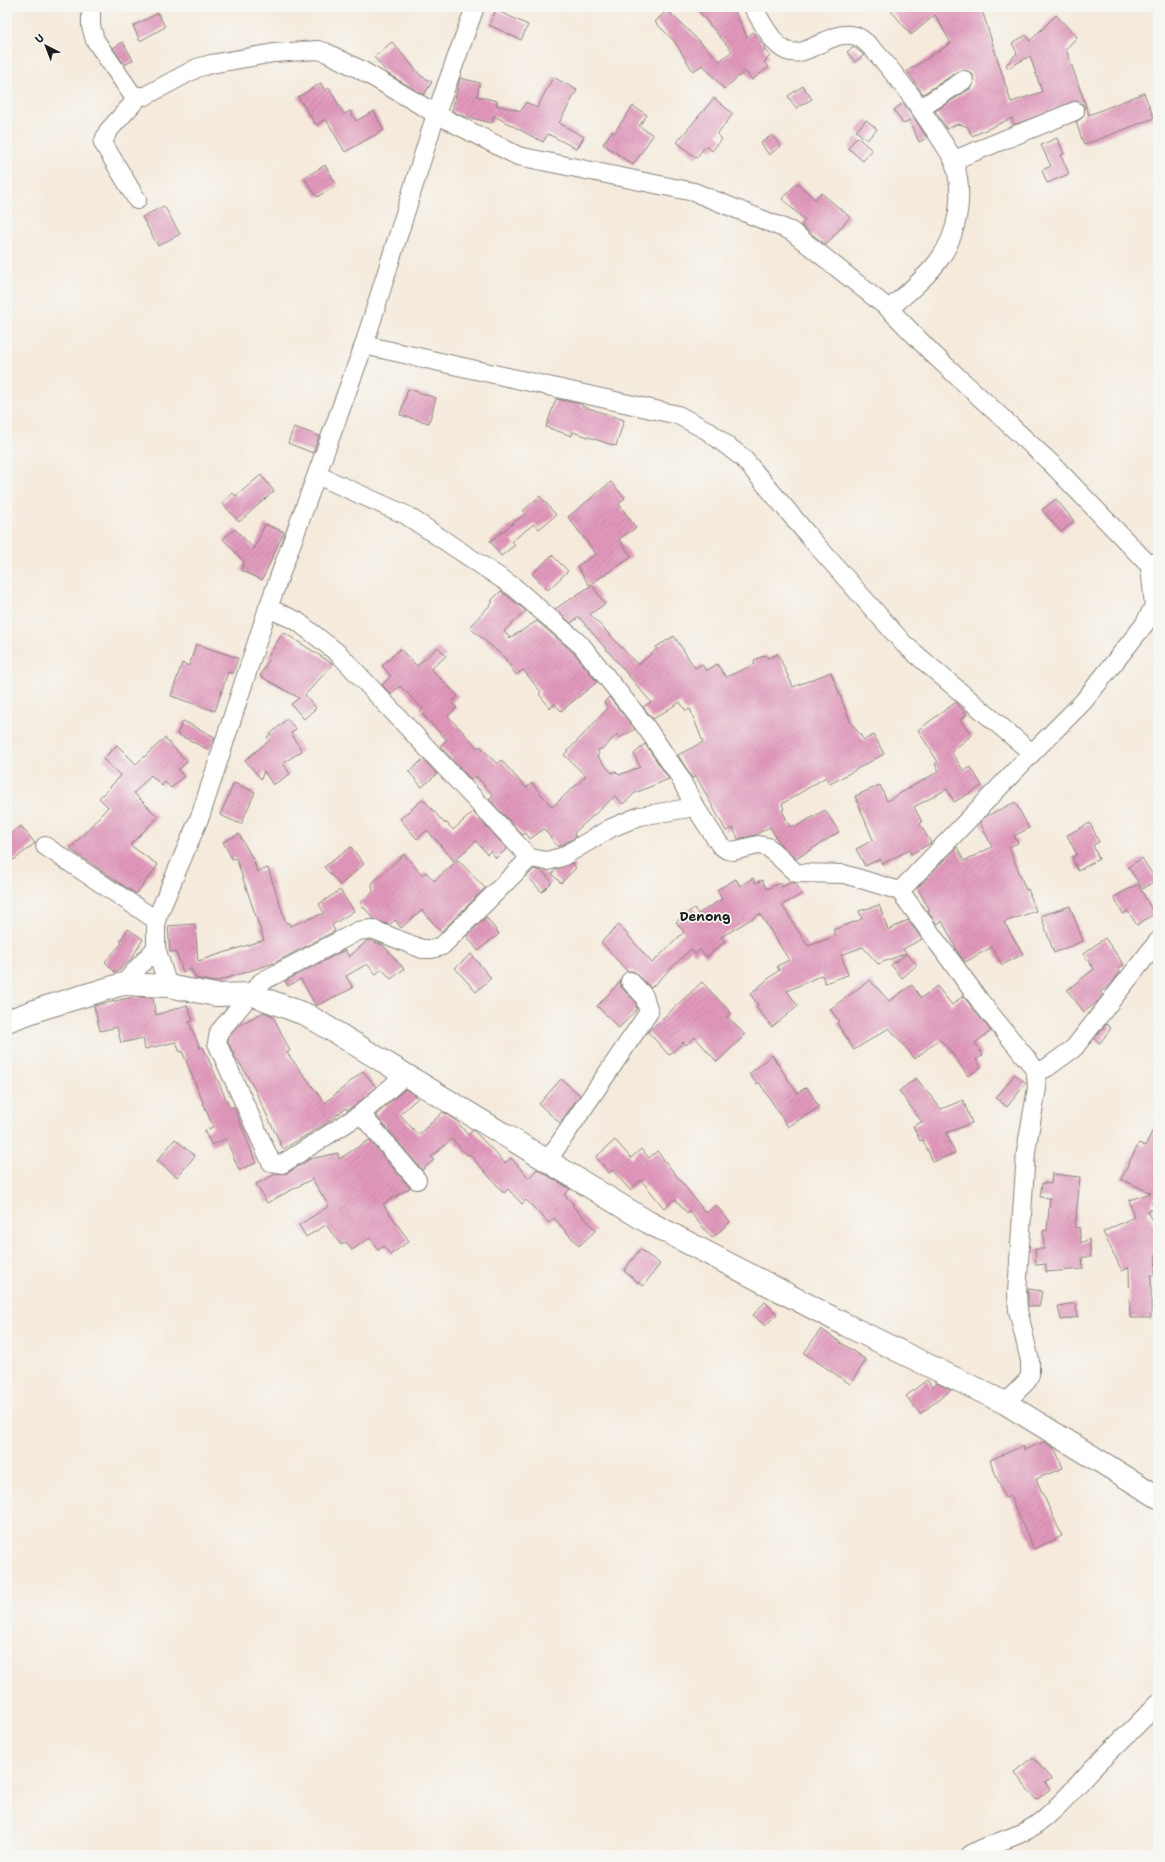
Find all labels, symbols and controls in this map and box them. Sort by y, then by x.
north arrow [26,26,66,66]
text: U [32,31,47,47]
district label: Denong [680,908,731,925]

